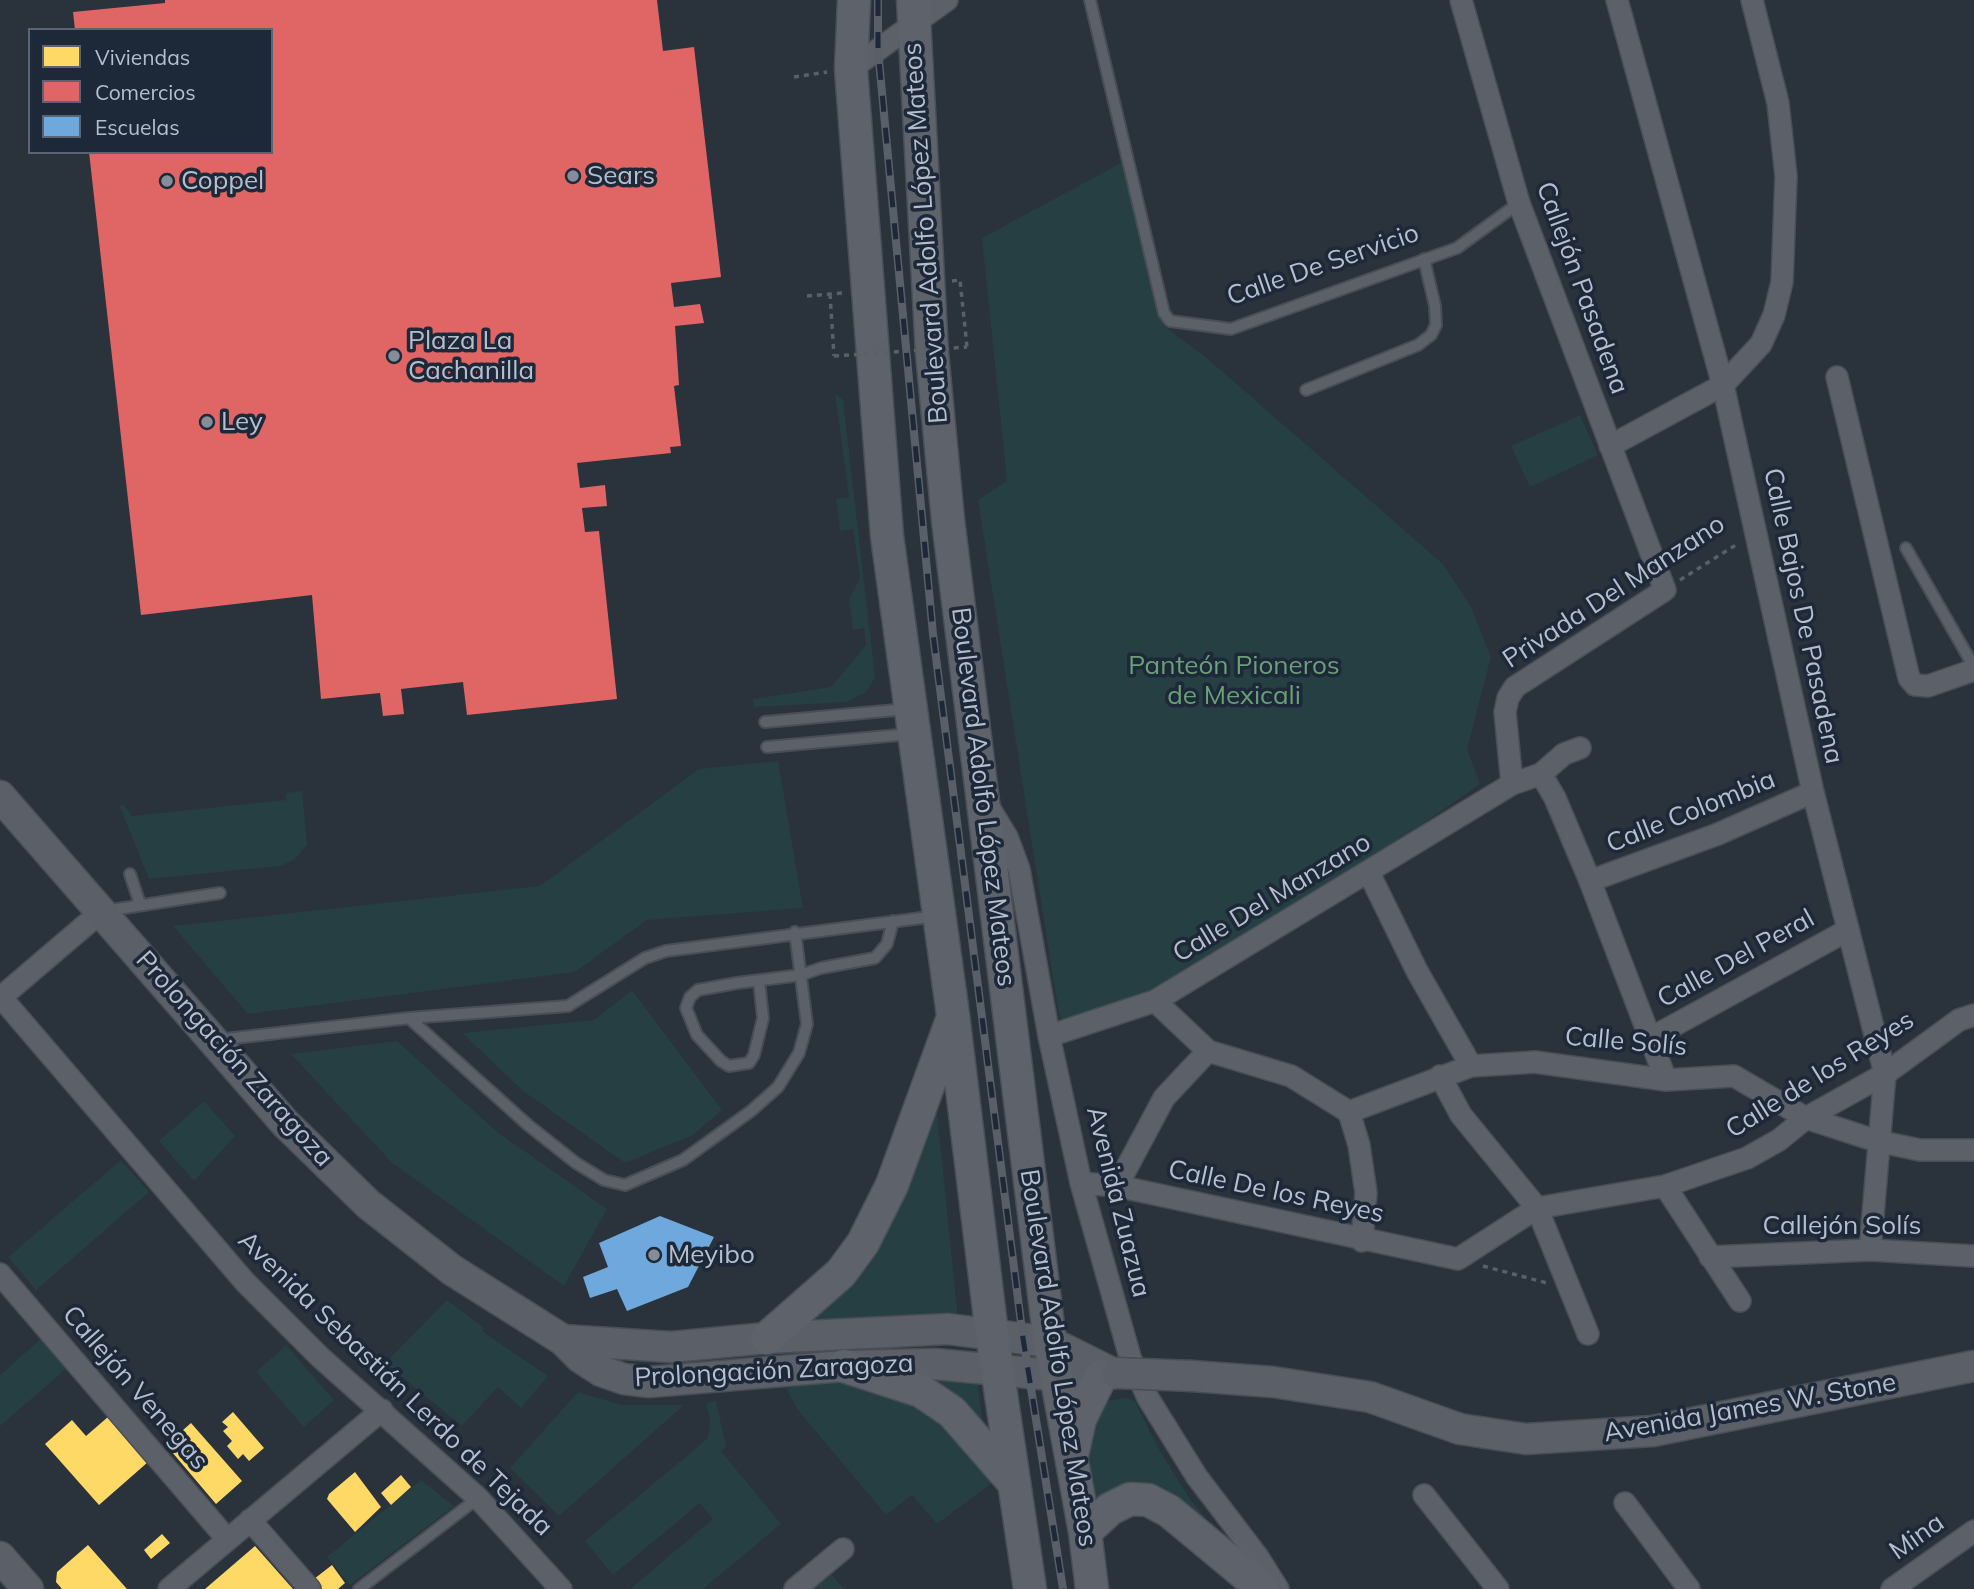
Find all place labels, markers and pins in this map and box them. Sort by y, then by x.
place label: Sears [587,160,655,192]
place label: Coppel [181,165,264,197]
marker: Sears [565,168,581,184]
marker: Coppel [159,173,175,189]
place label: Plaza La Cachanilla [408,325,534,386]
marker: Plaza La Cachanilla [386,348,402,364]
place label: Ley [221,406,263,438]
marker: Ley [199,414,215,430]
place label: Meyibo [668,1239,755,1271]
marker: Meyibo [646,1247,662,1263]

